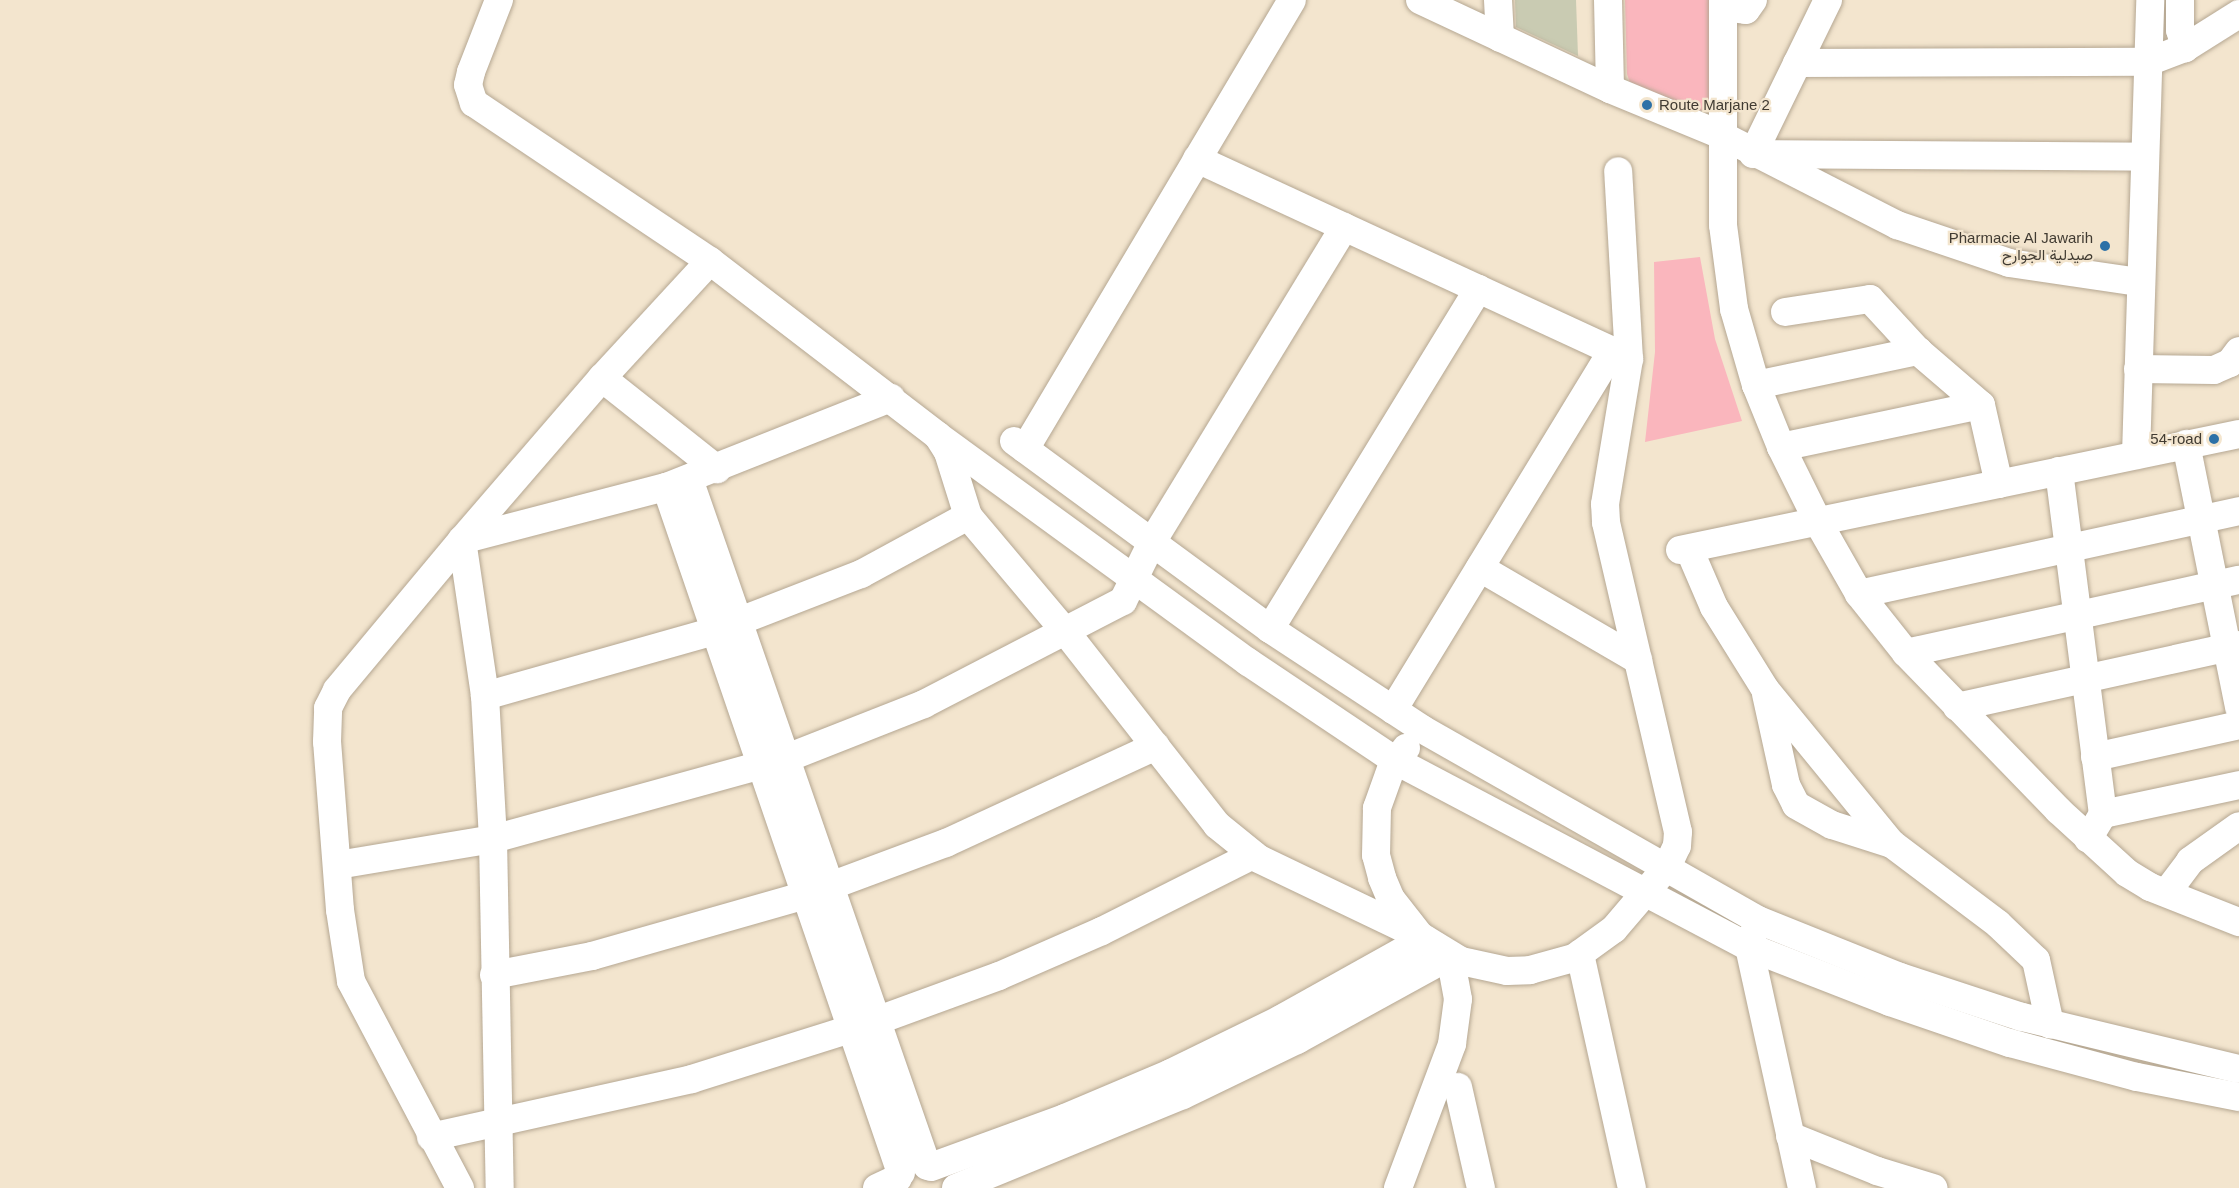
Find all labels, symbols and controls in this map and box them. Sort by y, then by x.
place label: Route Marjane 2 [1659,96,1770,114]
marker: Route Marjane 2 [1640,98,1654,112]
place label: Pharmacie Al Jawarih صيدلية الجوارح [1948,228,2093,263]
marker: Pharmacie Al Jawarih صيدلية الجوارح [2098,239,2112,253]
place label: 54-road [2150,430,2202,448]
marker: 54-road [2207,432,2221,446]

